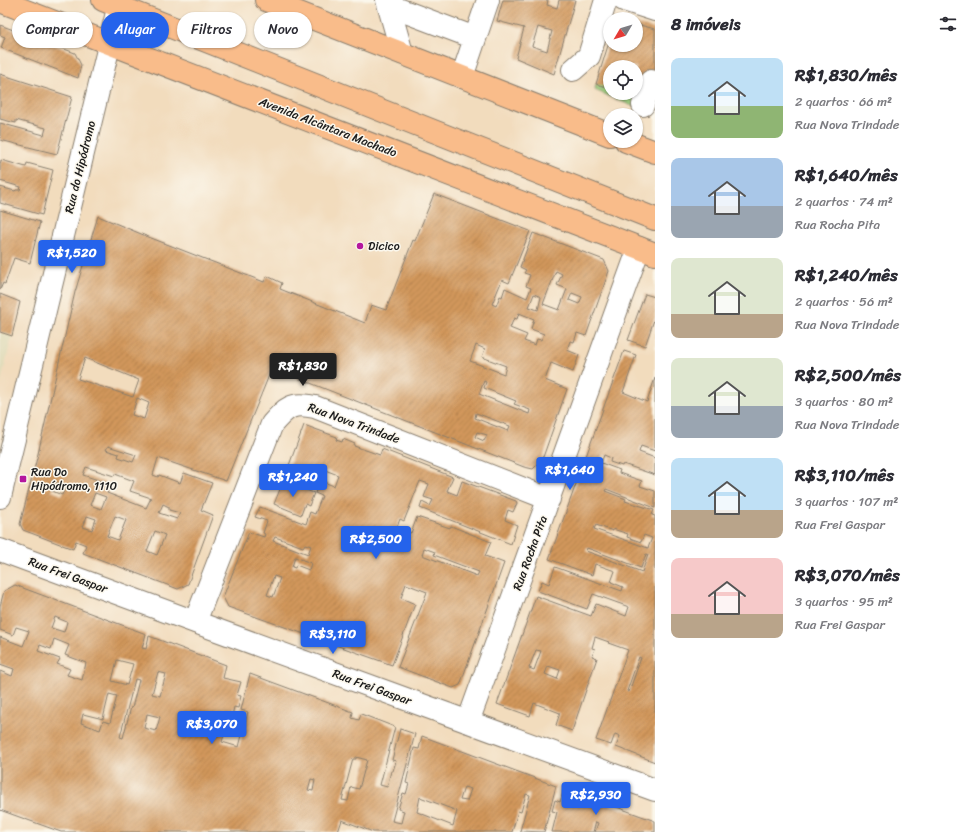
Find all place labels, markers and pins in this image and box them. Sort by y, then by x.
place label: Dicico [368,235,400,257]
pin: R$1,520 [35,240,109,274]
marker: Dicico [355,241,365,251]
pin: R$1,830 [266,353,340,387]
pin: R$1,640 [533,457,607,491]
place label: Rua Do Hipódromo, 1110 [31,461,118,497]
pin: R$1,240 [256,464,330,498]
marker: Rua Do Hipódromo, 1110 [18,474,28,484]
pin: R$2,500 [339,526,413,560]
pin: R$3,110 [296,621,370,655]
pin: R$3,070 [175,711,249,745]
pin: R$2,930 [559,782,633,816]

